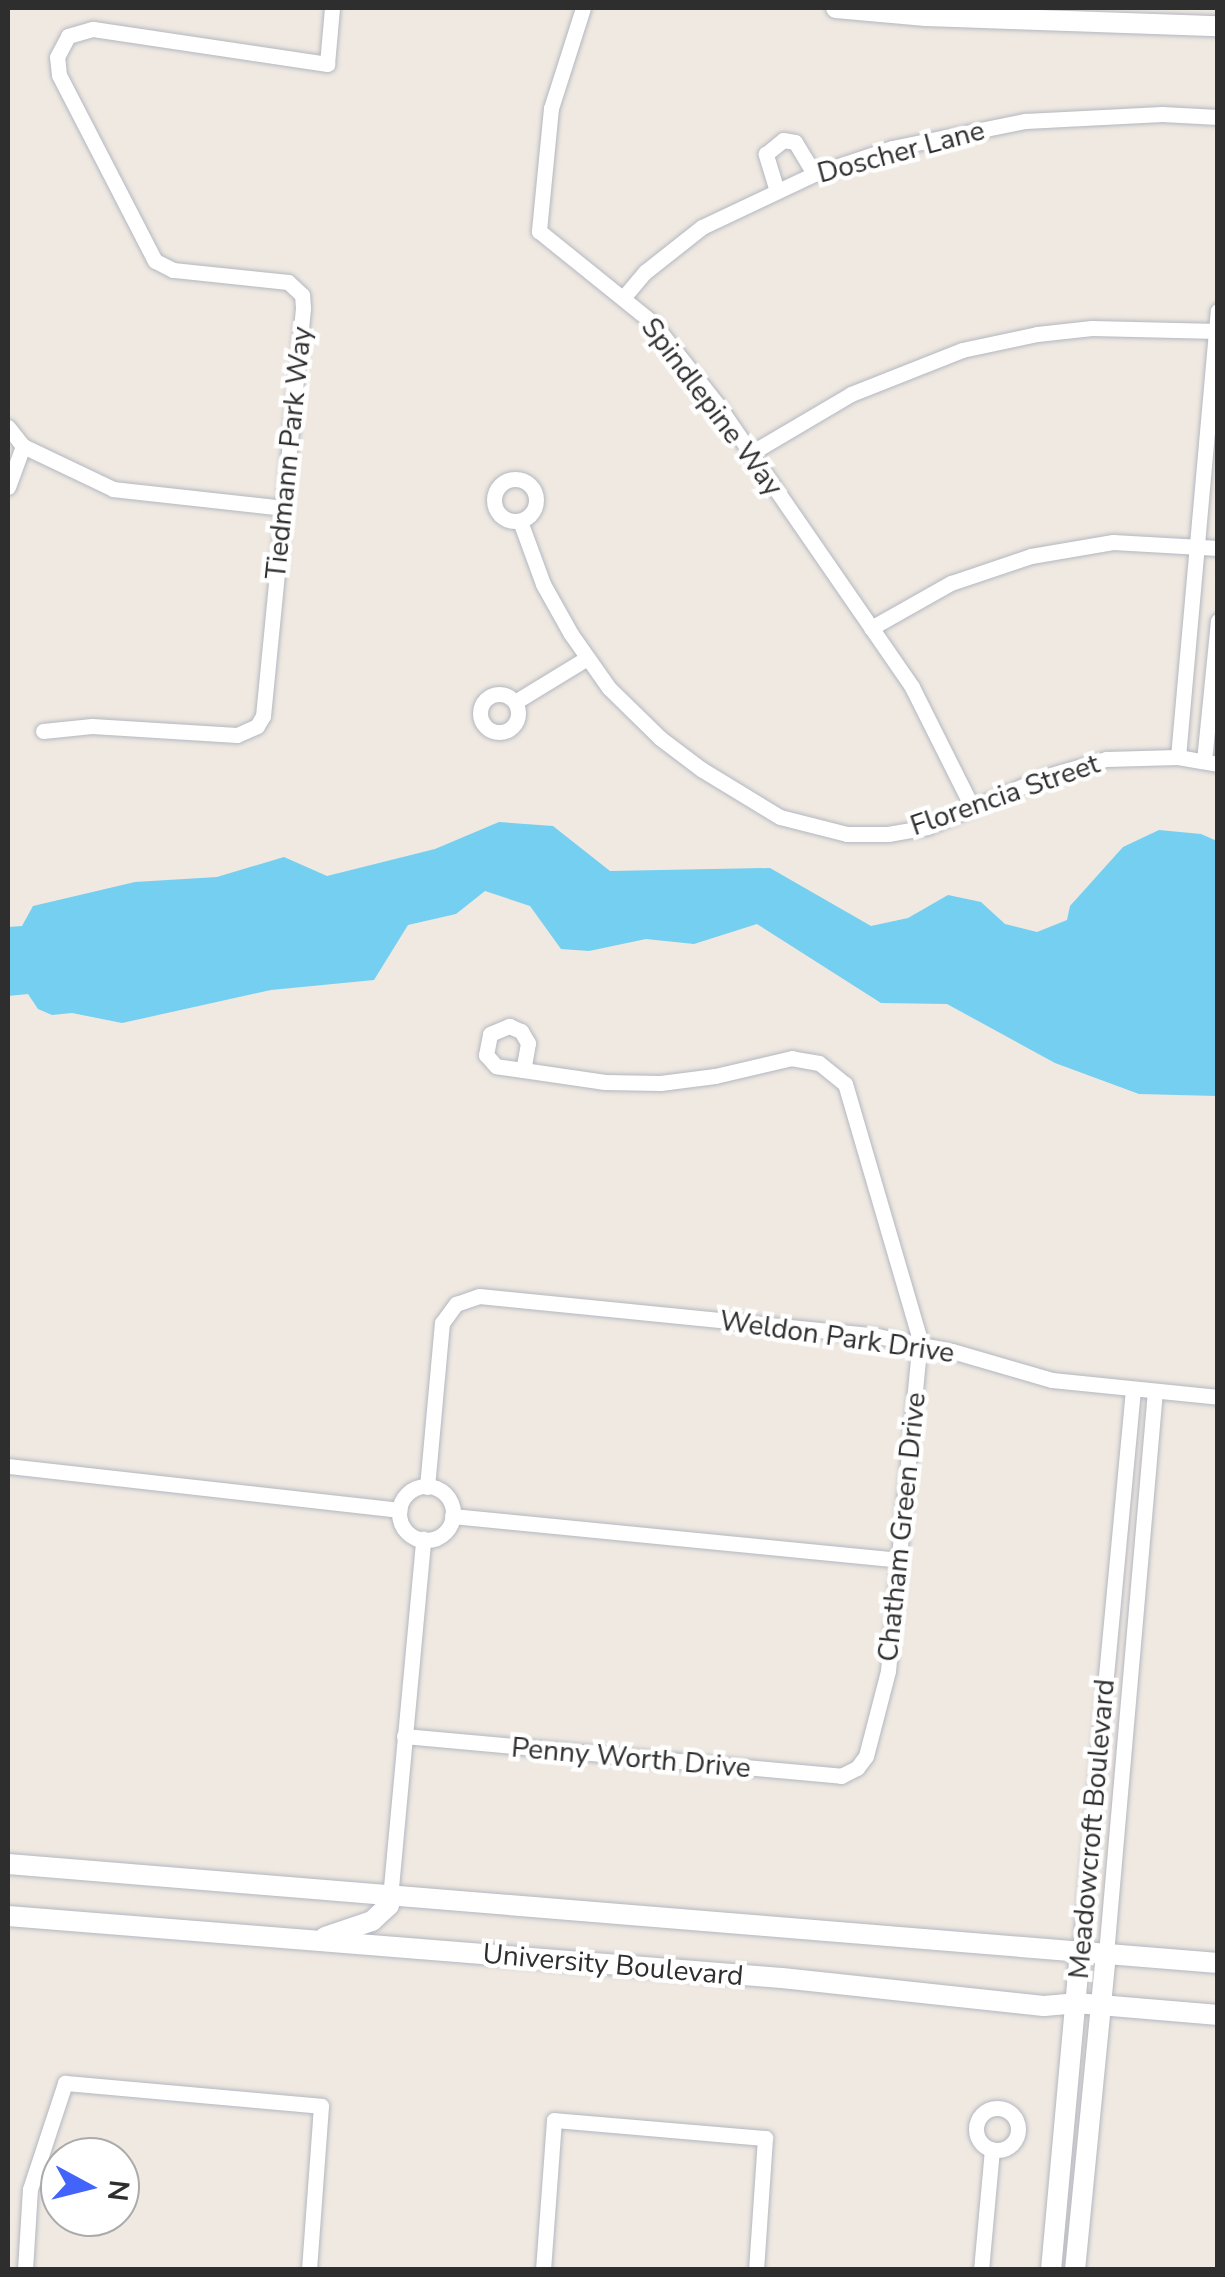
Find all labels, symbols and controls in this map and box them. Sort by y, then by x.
street label: Doscher Lane [814,114,988,190]
street label: Spindlepine Way [634,311,790,503]
street label: Tiedmann Park Way [259,325,319,581]
street label: Florencia Street [906,747,1104,843]
street label: Weldon Park Drive [717,1304,957,1370]
street label: Chatham Green Drive [871,1391,933,1663]
street label: Meadowcroft Boulevard [1062,1678,1122,1980]
street label: Penny Worth Drive [510,1731,752,1785]
street label: University Boulevard [481,1937,745,1993]
north arrow [40,2137,140,2237]
text: N [98,2178,138,2203]

